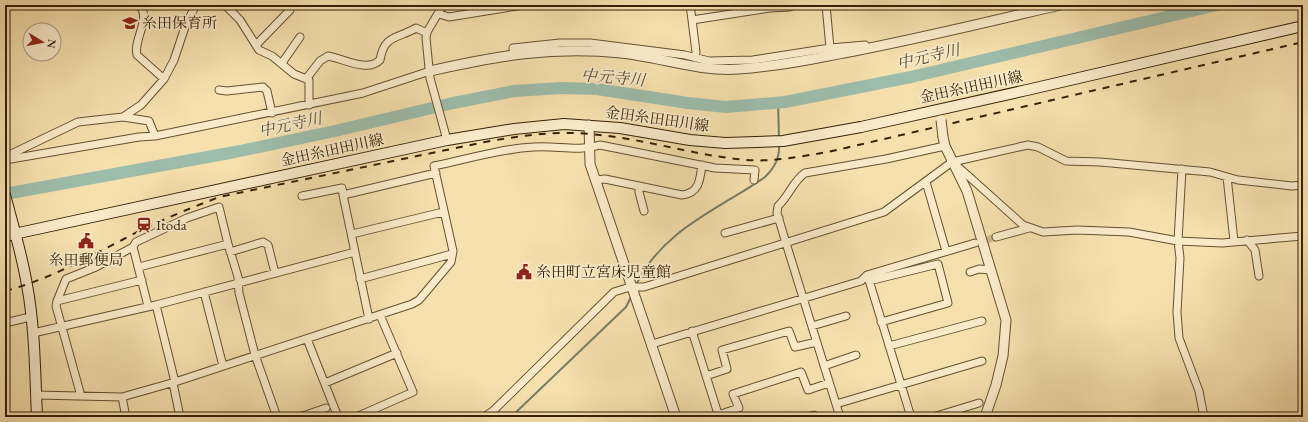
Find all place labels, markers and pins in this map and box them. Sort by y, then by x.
place label: 糸田保育所 [142,13,217,32]
school or university icon: 糸田保育所 [121,14,139,32]
place label: Itoda [156,215,187,234]
station icon: Itoda [135,216,153,234]
public building icon: 糸田郵便局 [77,232,95,250]
place label: 糸田郵便局 [48,250,124,269]
place label: 糸田町立宮床児童館 [536,262,671,281]
public building icon: 糸田町立宮床児童館 [515,263,533,281]

